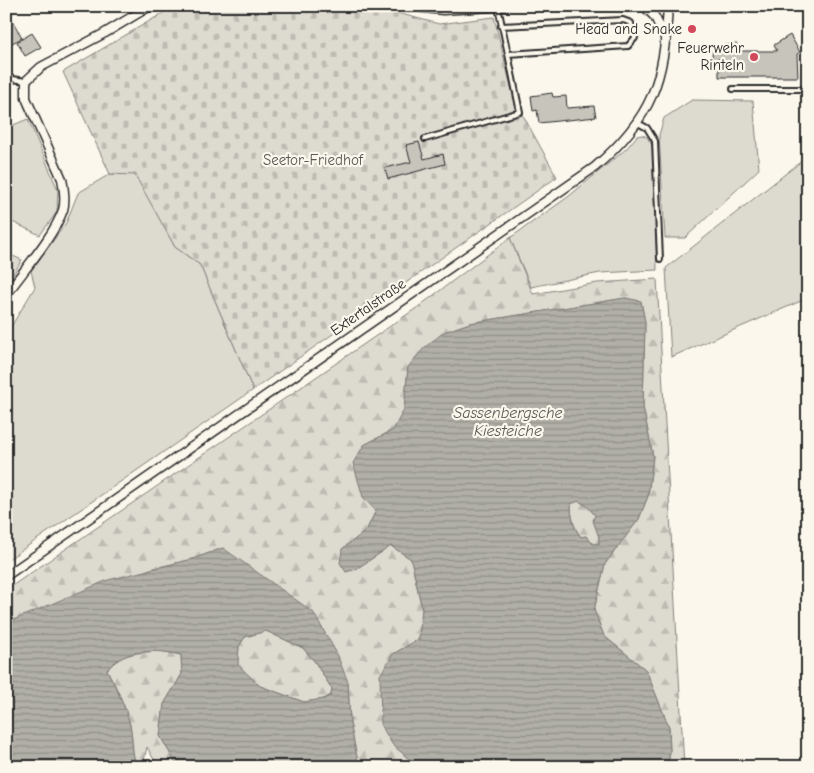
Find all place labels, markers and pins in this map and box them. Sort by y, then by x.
place label: Head and Snake [575,20,682,38]
marker: Head and Snake [686,23,698,35]
place label: Feuerwehr Rinteln [677,39,744,74]
marker: Feuerwehr Rinteln [748,51,760,63]

